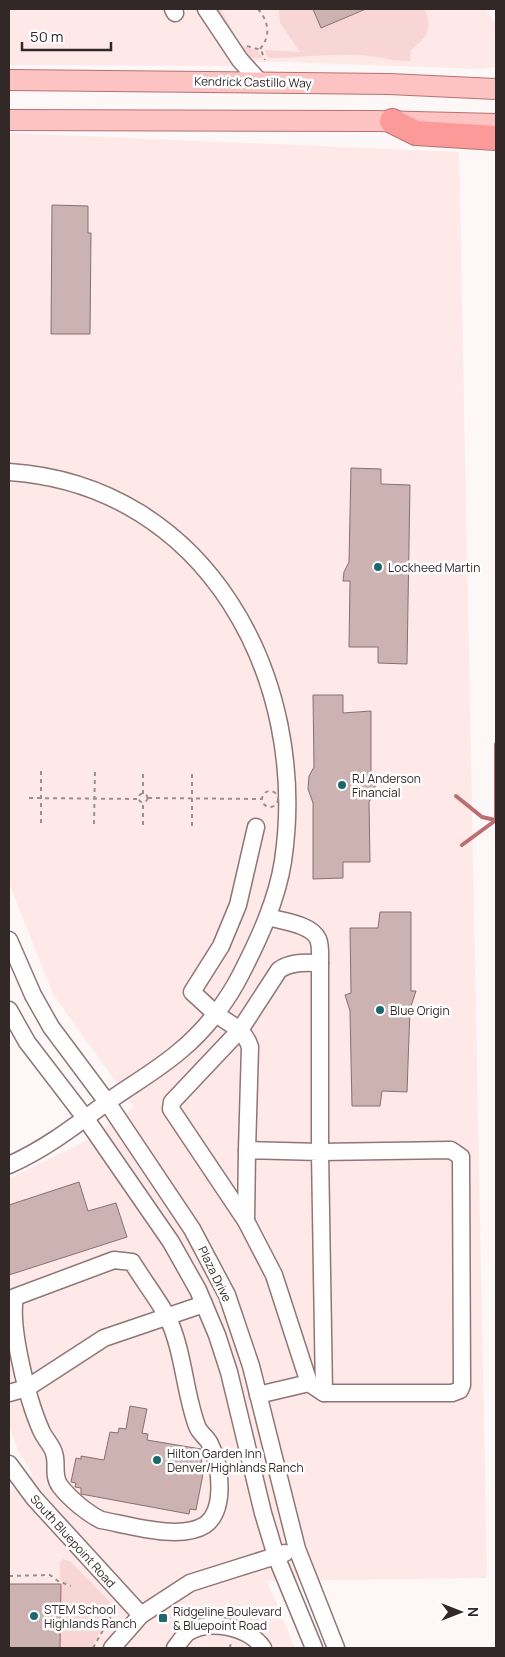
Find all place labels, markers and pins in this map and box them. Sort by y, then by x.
place label: Lockheed Martin [388,559,480,576]
marker: Lockheed Martin [372,561,384,573]
place label: RJ Anderson Financial [352,770,421,801]
marker: RJ Anderson Financial [336,779,348,791]
place label: Blue Origin [390,1002,450,1019]
marker: Blue Origin [374,1004,386,1016]
place label: Hilton Garden Inn Denver/Highlands Ranch [167,1445,304,1476]
marker: Hilton Garden Inn Denver/Highlands Ranch [151,1454,163,1466]
place label: STEM School Highlands Ranch [44,1601,137,1632]
place label: Ridgeline Boulevard & Bluepoint Road [173,1603,282,1634]
marker: STEM School Highlands Ranch [28,1610,40,1622]
marker: Ridgeline Boulevard & Bluepoint Road [157,1612,169,1624]

